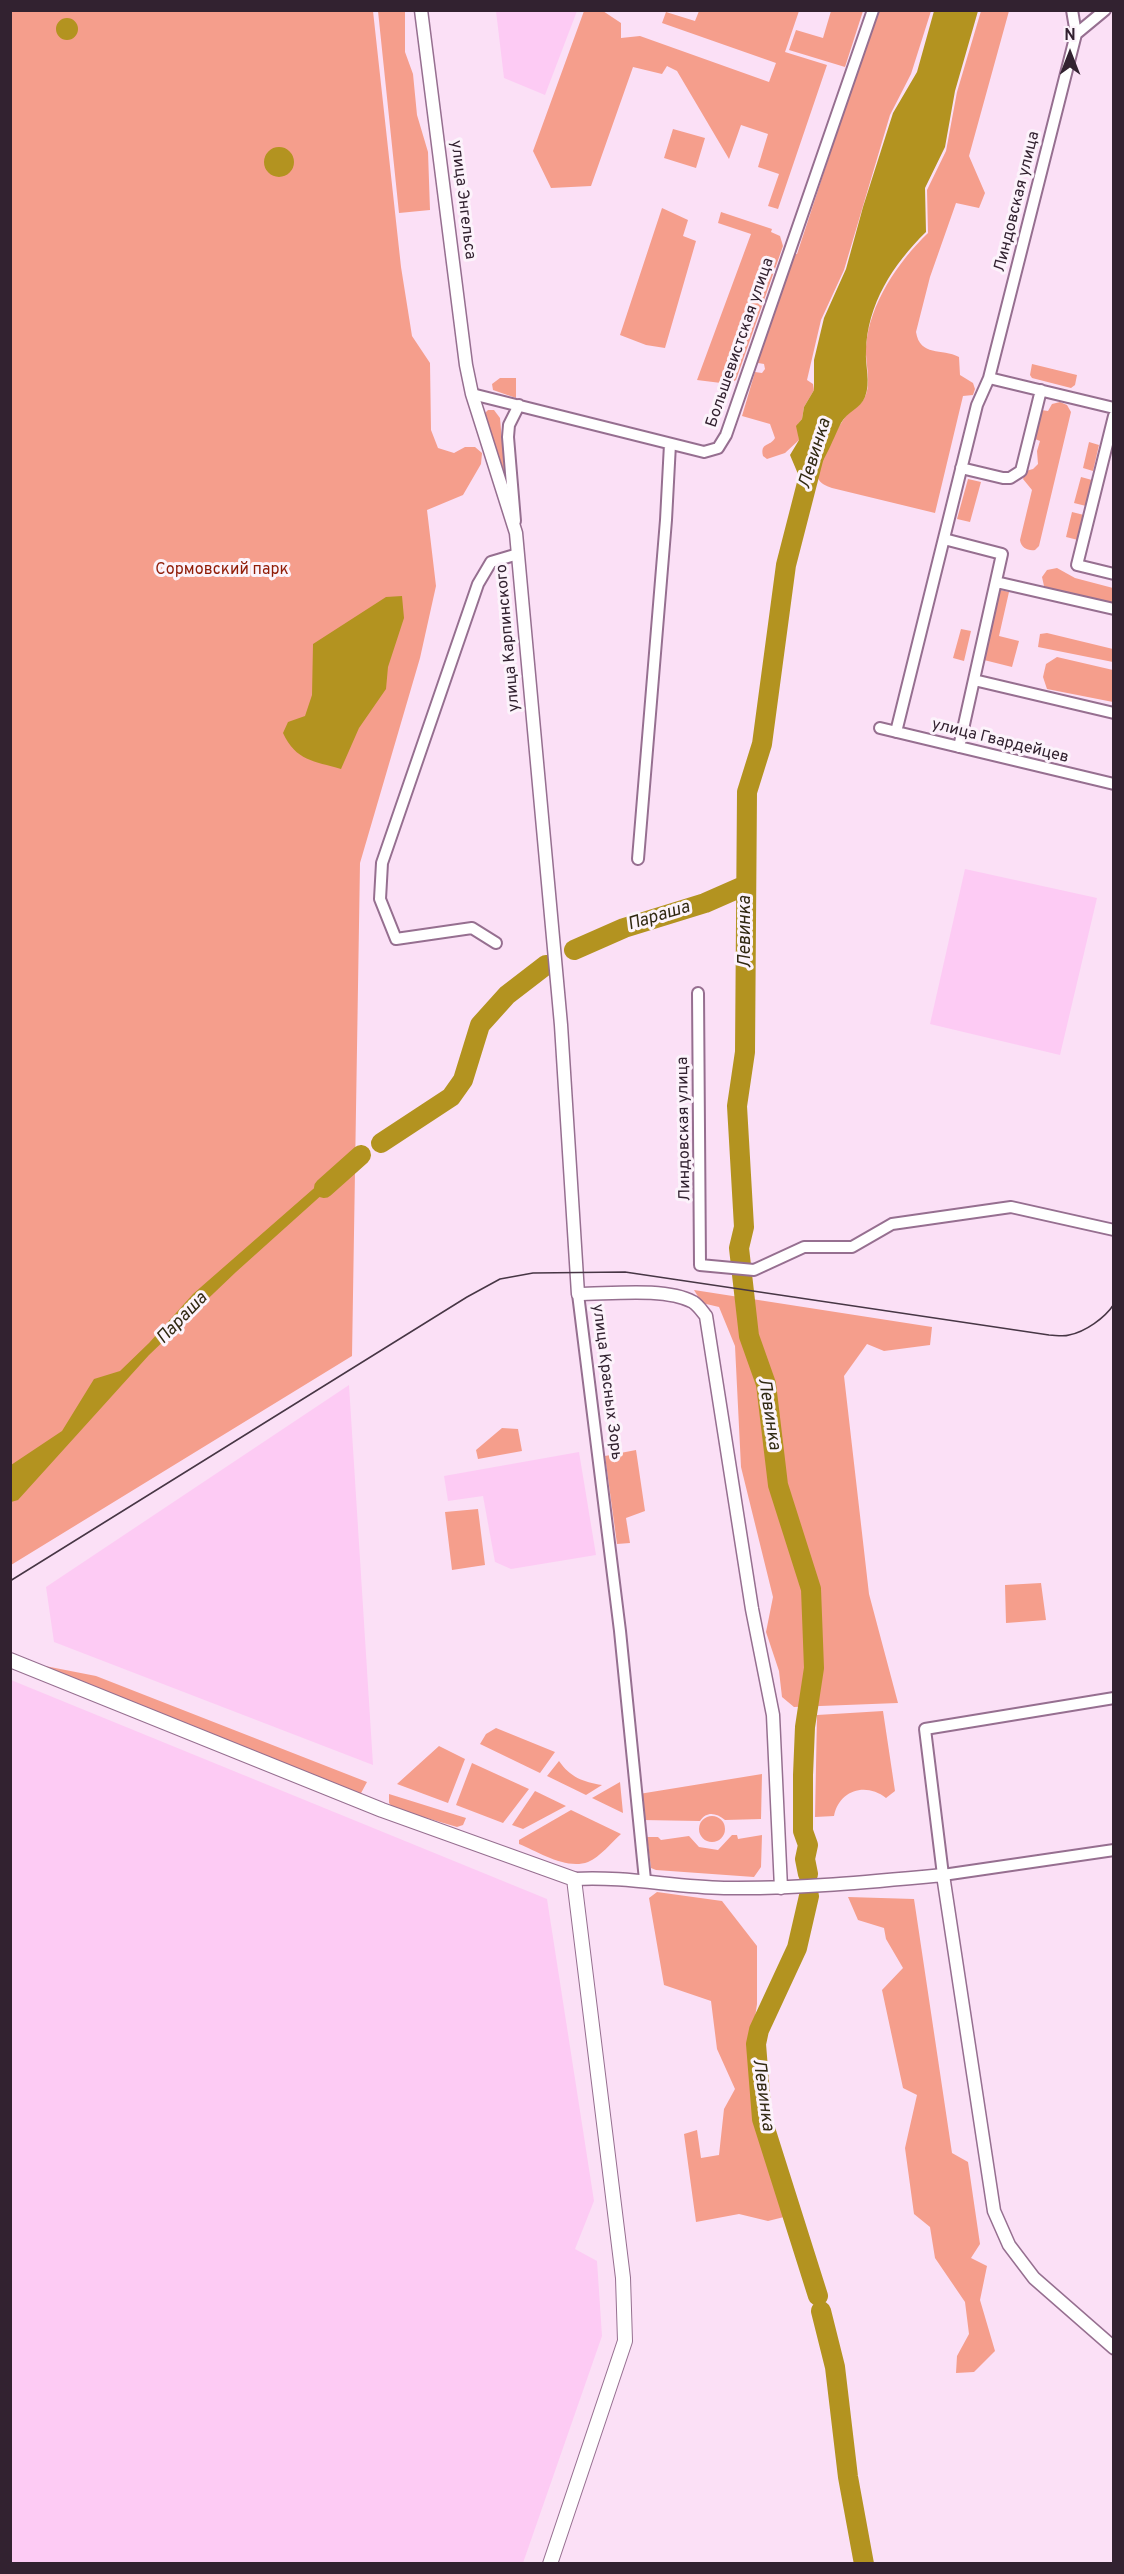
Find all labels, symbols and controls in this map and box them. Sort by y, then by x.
north arrow [1040,24,1100,84]
text: N [1064,26,1076,46]
street label: Линдовская улица [991,130,1045,274]
street label: улица Энгельса [445,139,479,261]
street label: Большевистская улица [703,256,779,430]
water label: Левинка [795,416,837,492]
park label: Сормовский парк [155,561,289,581]
street label: улица Карпинского [493,563,525,713]
street label: улица Гвардейцев [929,716,1071,768]
water label: Левинка [735,896,757,968]
water label: Параша [625,897,693,937]
street label: Линдовская улица [674,1057,696,1201]
water label: Параша [153,1289,213,1349]
street label: улица Красных Зорь [587,1303,625,1461]
water label: Левинка [752,1377,784,1451]
water label: Левинка [746,2058,778,2132]

